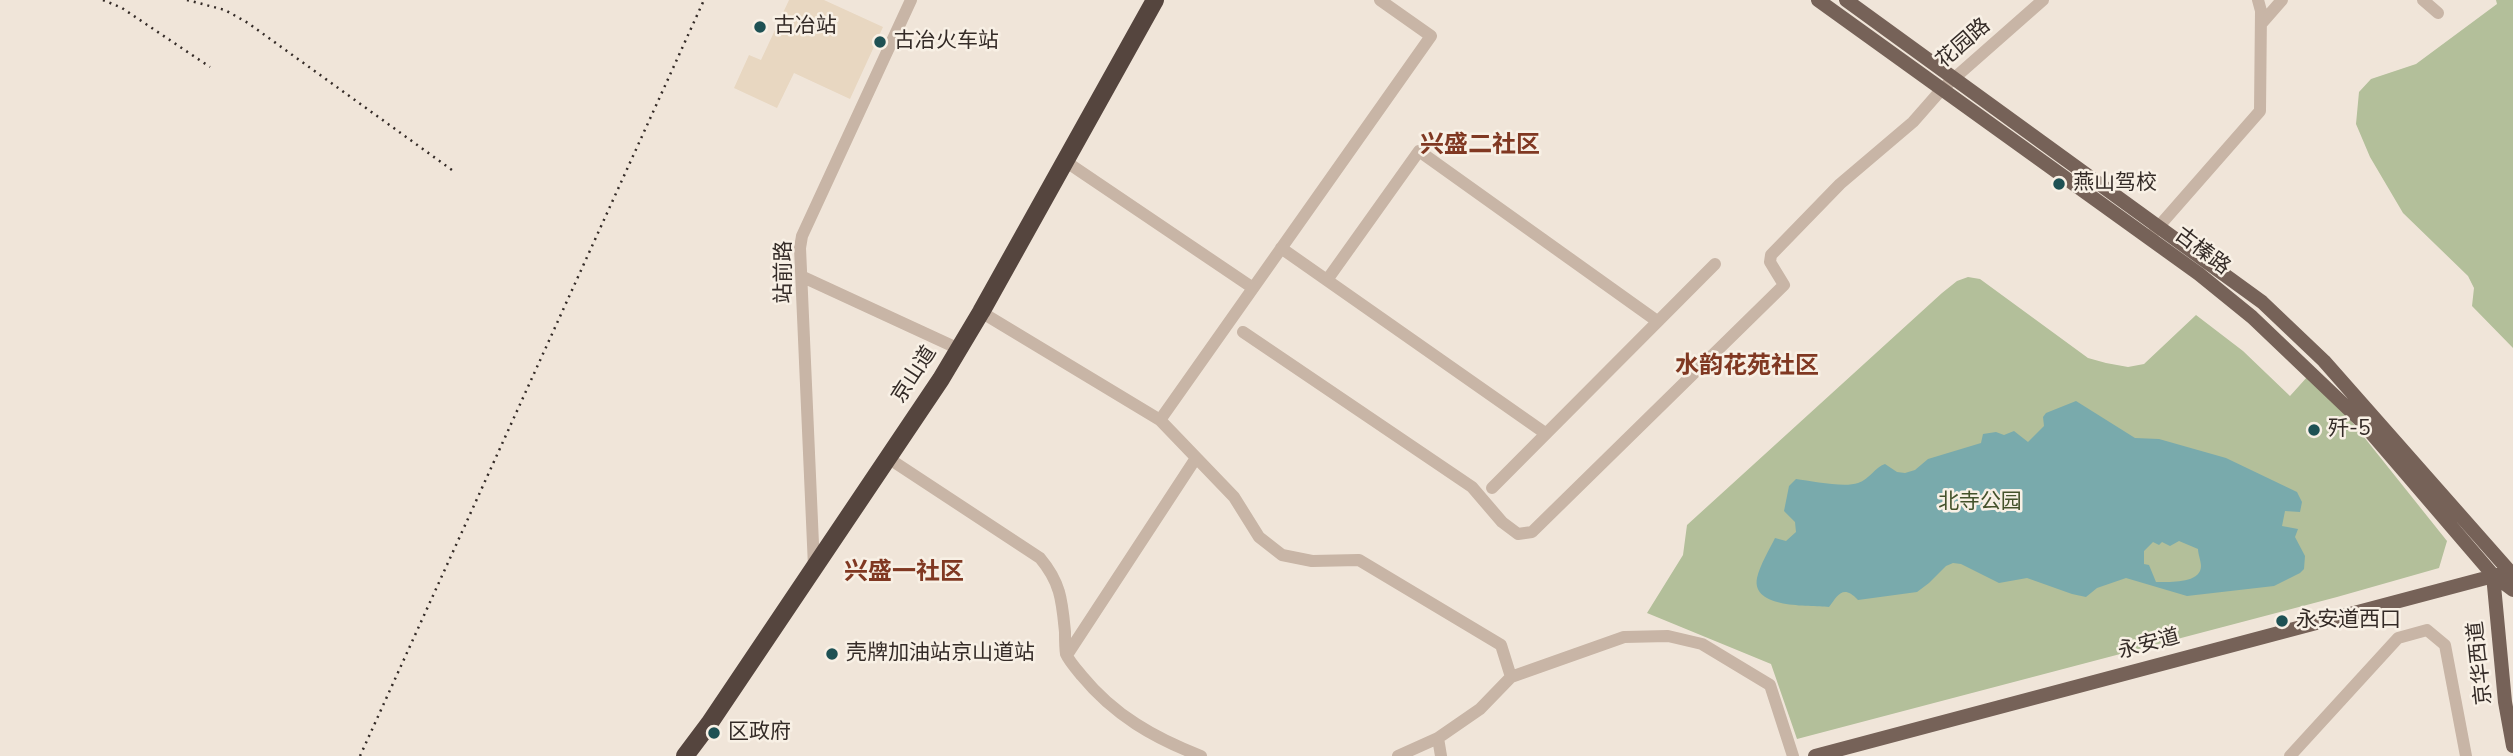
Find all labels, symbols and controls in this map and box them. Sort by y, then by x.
place label: 古冶站 [774,14,837,40]
street label: 花园路 [1932,14,1996,74]
marker: 古冶站 [752,19,768,35]
place label: 古冶火车站 [894,29,999,55]
marker: 古冶火车站 [872,34,888,50]
district label: 兴盛二社区 [1420,132,1540,160]
place label: 燕山驾校 [2073,171,2157,197]
marker: 燕山驾校 [2051,176,2067,192]
street label: 古榛路 [2169,223,2235,281]
street label: 站前路 [772,241,798,303]
street label: 京山道 [887,342,943,408]
district label: 水韵花苑社区 [1675,353,1819,381]
place label: 歼-5 [2328,417,2371,443]
marker: 歼-5 [2306,422,2322,438]
park label: 北寺公园 [1938,490,2022,516]
district label: 兴盛一社区 [844,559,964,587]
place label: 永安道西口 [2296,608,2401,634]
marker: 永安道西口 [2274,613,2290,629]
street label: 京华西道 [2464,620,2498,706]
street label: 永安道 [2115,625,2183,665]
place label: 壳牌加油站京山道站 [846,641,1035,667]
marker: 壳牌加油站京山道站 [824,646,840,662]
place label: 区政府 [728,720,791,746]
marker: 区政府 [706,725,722,741]

